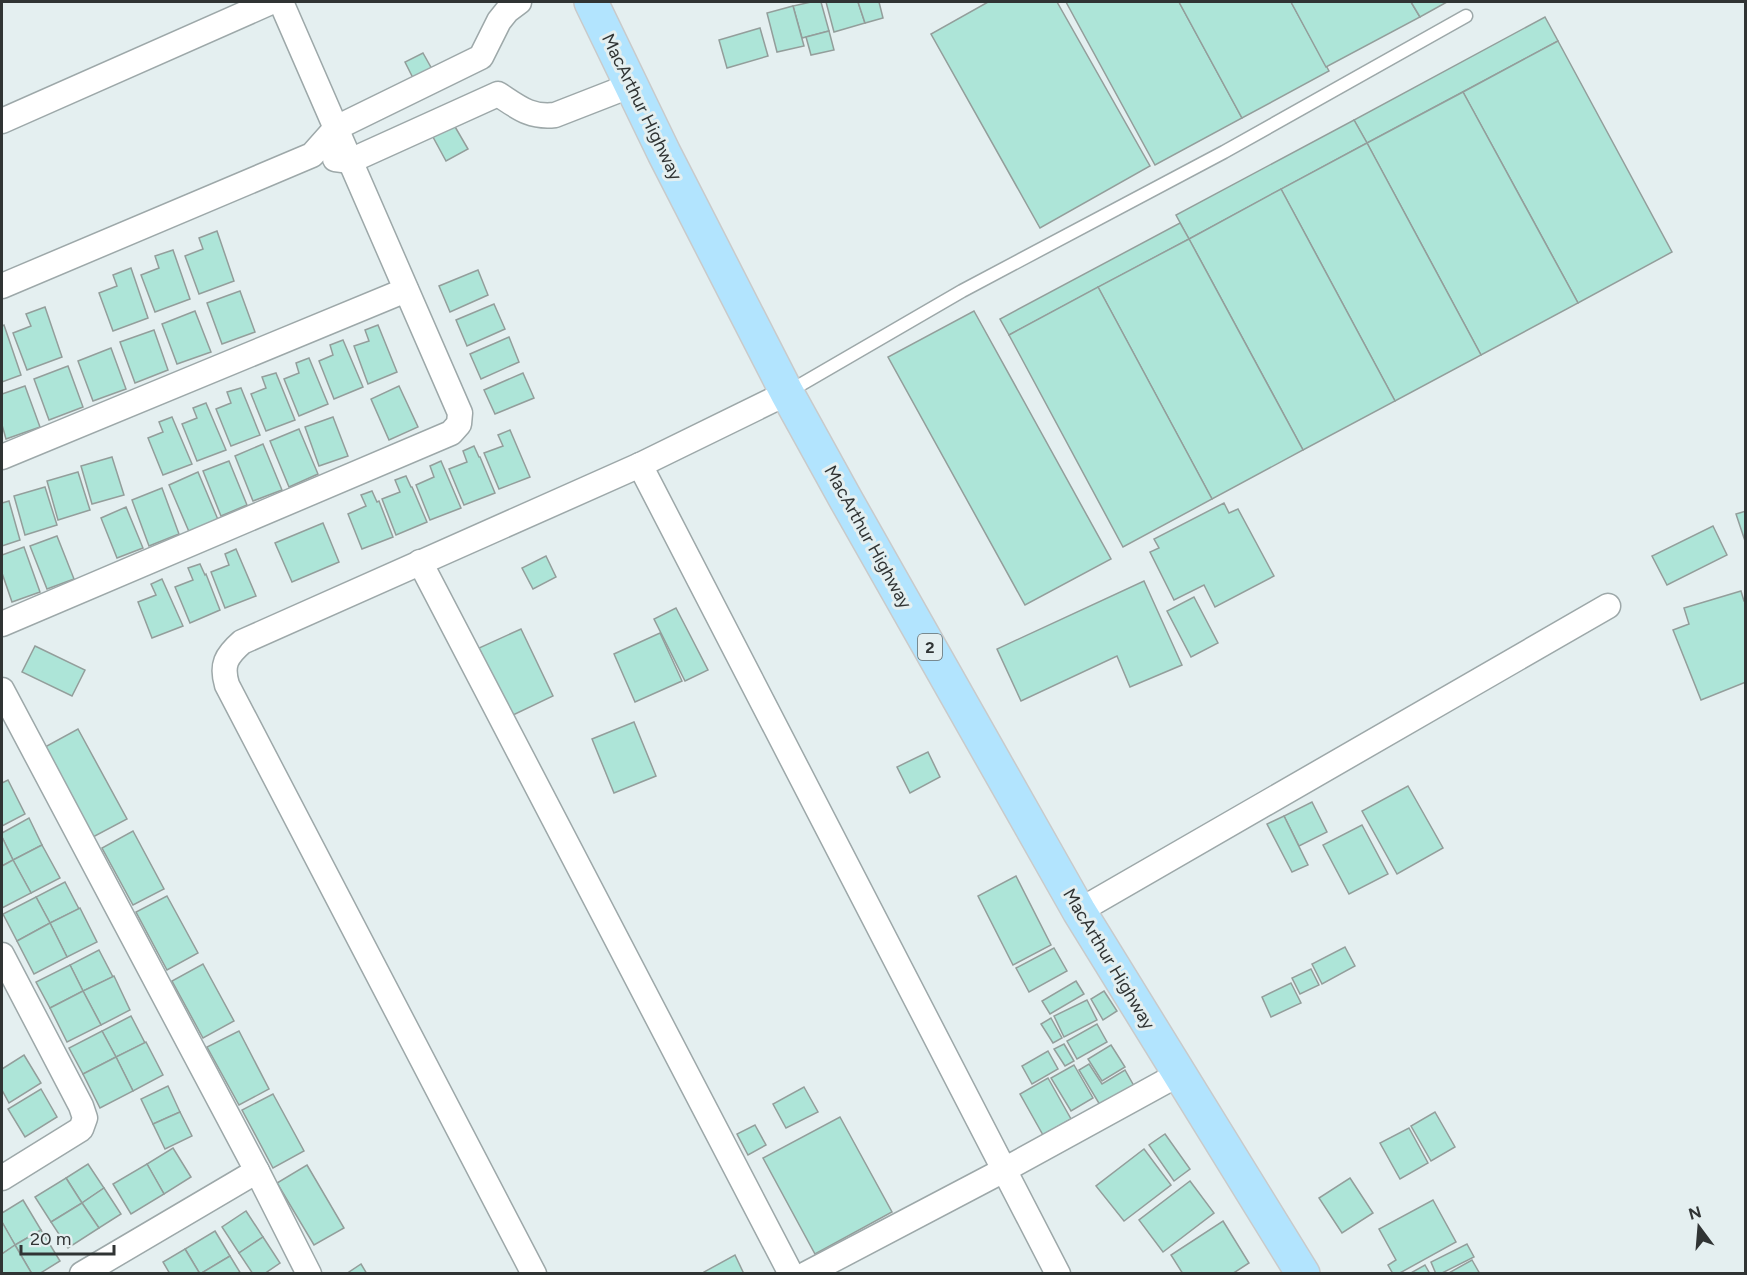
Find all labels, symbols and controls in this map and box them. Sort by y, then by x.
street label: MacArthur Highway [597,30,687,184]
street label: MacArthur Highway [819,462,917,613]
road number: 2 [918,634,942,660]
street label: MacArthur Highway [1058,885,1160,1034]
north arrow [1669,1197,1729,1257]
text: N [1686,1202,1704,1224]
scale bar [21,1218,114,1256]
text: 20 m [30,1228,71,1250]

